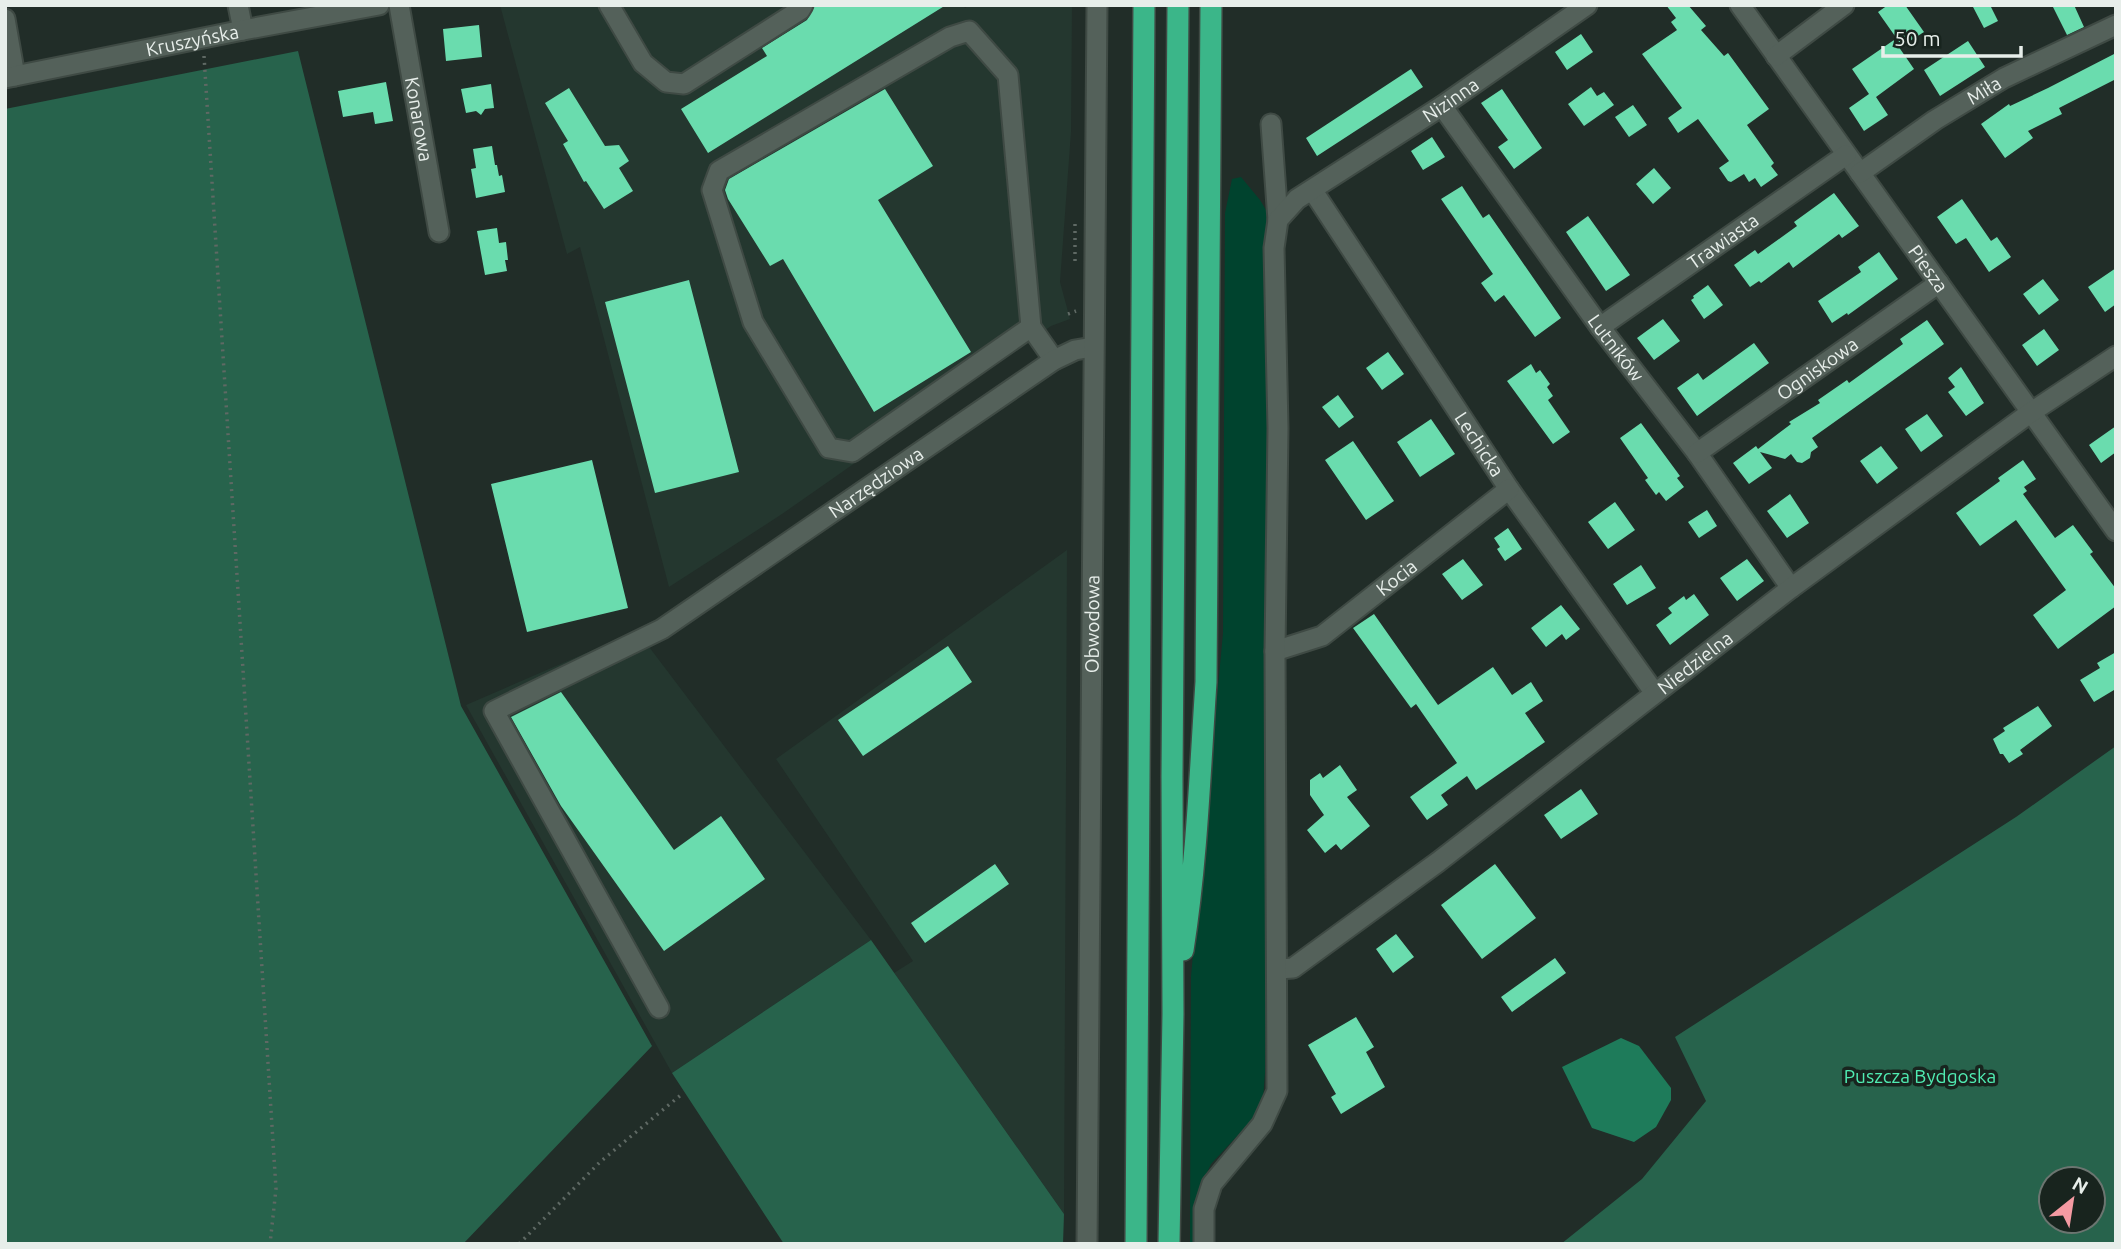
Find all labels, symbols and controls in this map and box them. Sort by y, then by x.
scale bar [1883,14,2021,58]
street label: Kruszyńska [144,20,241,60]
text: 50 m [1894,26,1941,50]
street label: Miła [1963,72,2005,109]
street label: Nizinna [1418,73,1483,127]
street label: Konarowa [401,75,437,163]
street label: Trawiasta [1683,209,1763,273]
street label: Piesza [1904,241,1953,297]
street label: Lutników [1584,310,1649,386]
street label: Ogniskowa [1772,332,1862,405]
street label: Lechicka [1450,408,1509,481]
street label: Narzędziowa [824,442,927,522]
street label: Kocia [1372,555,1421,600]
street label: Obwodowa [1081,575,1103,673]
street label: Niedzielna [1653,626,1737,699]
park label: Puszcza Bydgoska [1844,1065,1996,1087]
north arrow [2037,1165,2107,1235]
text: N [2069,1172,2092,1198]

